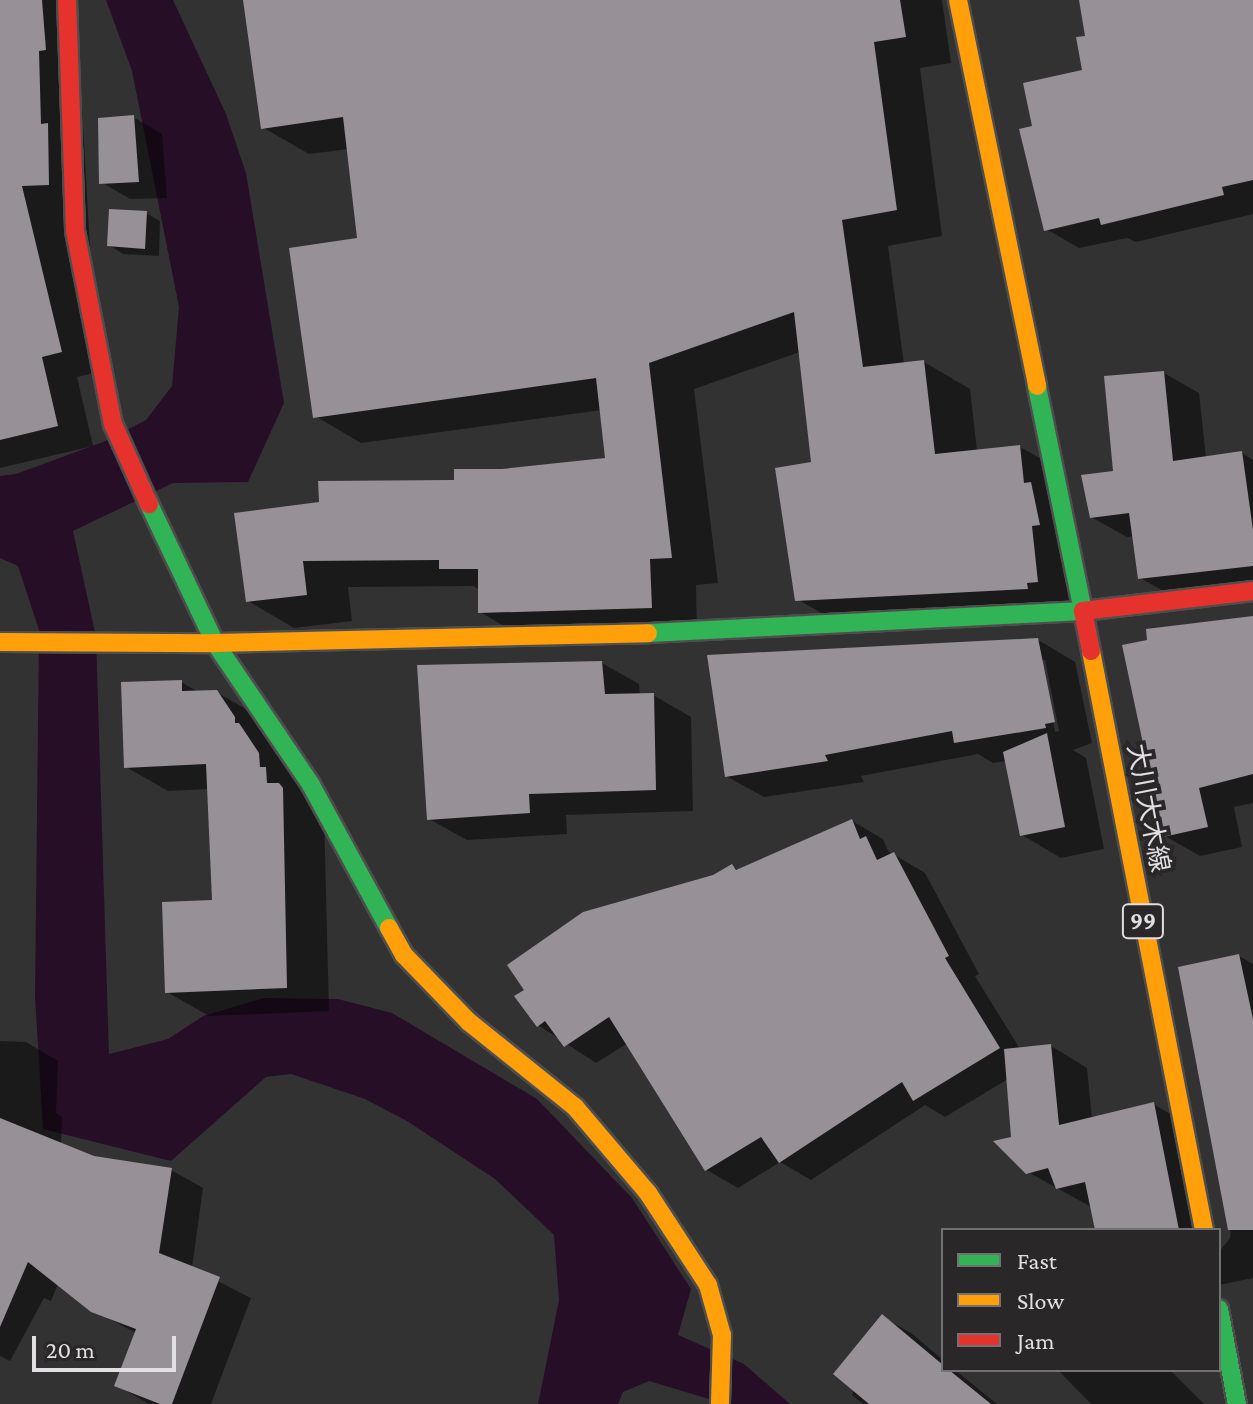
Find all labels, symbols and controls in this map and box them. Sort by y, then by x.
street label: 大川大木線 [1120,741,1176,875]
road number: 99 [1121,901,1165,941]
legend [941,1228,1221,1372]
text: Fast [1017,1247,1057,1274]
text: Slow [1017,1287,1064,1314]
scale bar [36,1320,180,1370]
text: Jam [1017,1327,1055,1354]
text: 20 m [46,1336,95,1363]

